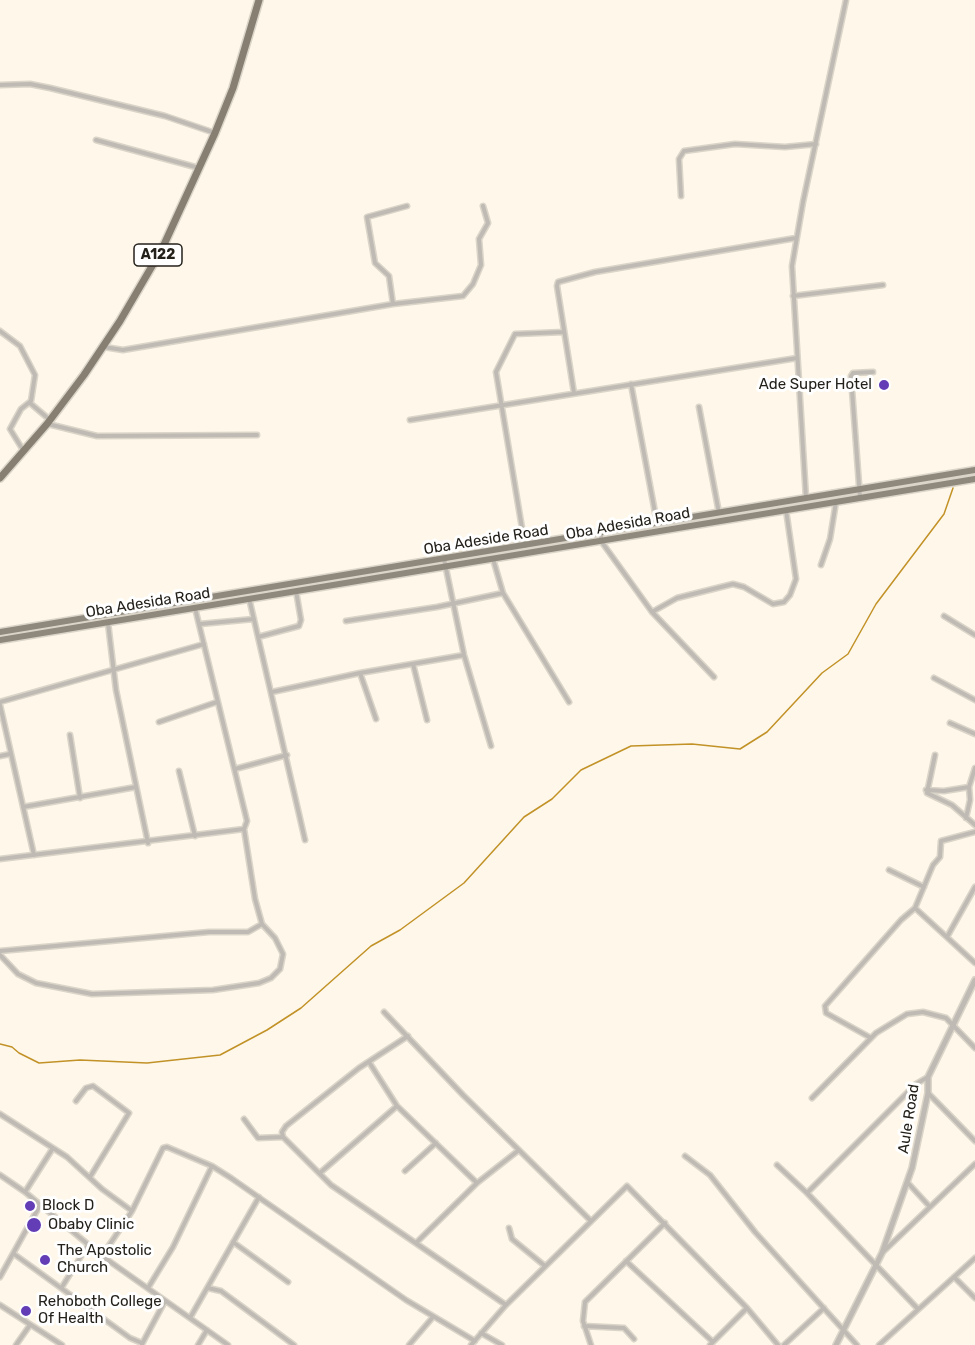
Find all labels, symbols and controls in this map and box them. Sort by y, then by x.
road number: A122 [134,244,182,266]
place label: Ade Super Hotel [759,376,872,394]
marker: Ade Super Hotel [877,378,891,392]
street label: Oba Adesida Road [564,504,692,544]
street label: Oba Adeside Road [422,521,550,559]
street label: Oba Adesida Road [84,584,212,622]
street label: Aule Road [895,1083,923,1155]
place label: Block D [42,1197,94,1215]
marker: Block D [23,1199,37,1213]
marker: Obaby Clinic [25,1216,43,1234]
place label: Obaby Clinic [48,1216,134,1234]
place label: The Apostolic Church [57,1242,152,1277]
marker: The Apostolic Church [38,1253,52,1267]
place label: Rehoboth College Of Health [38,1293,162,1328]
marker: Rehoboth College Of Health [19,1304,33,1318]

